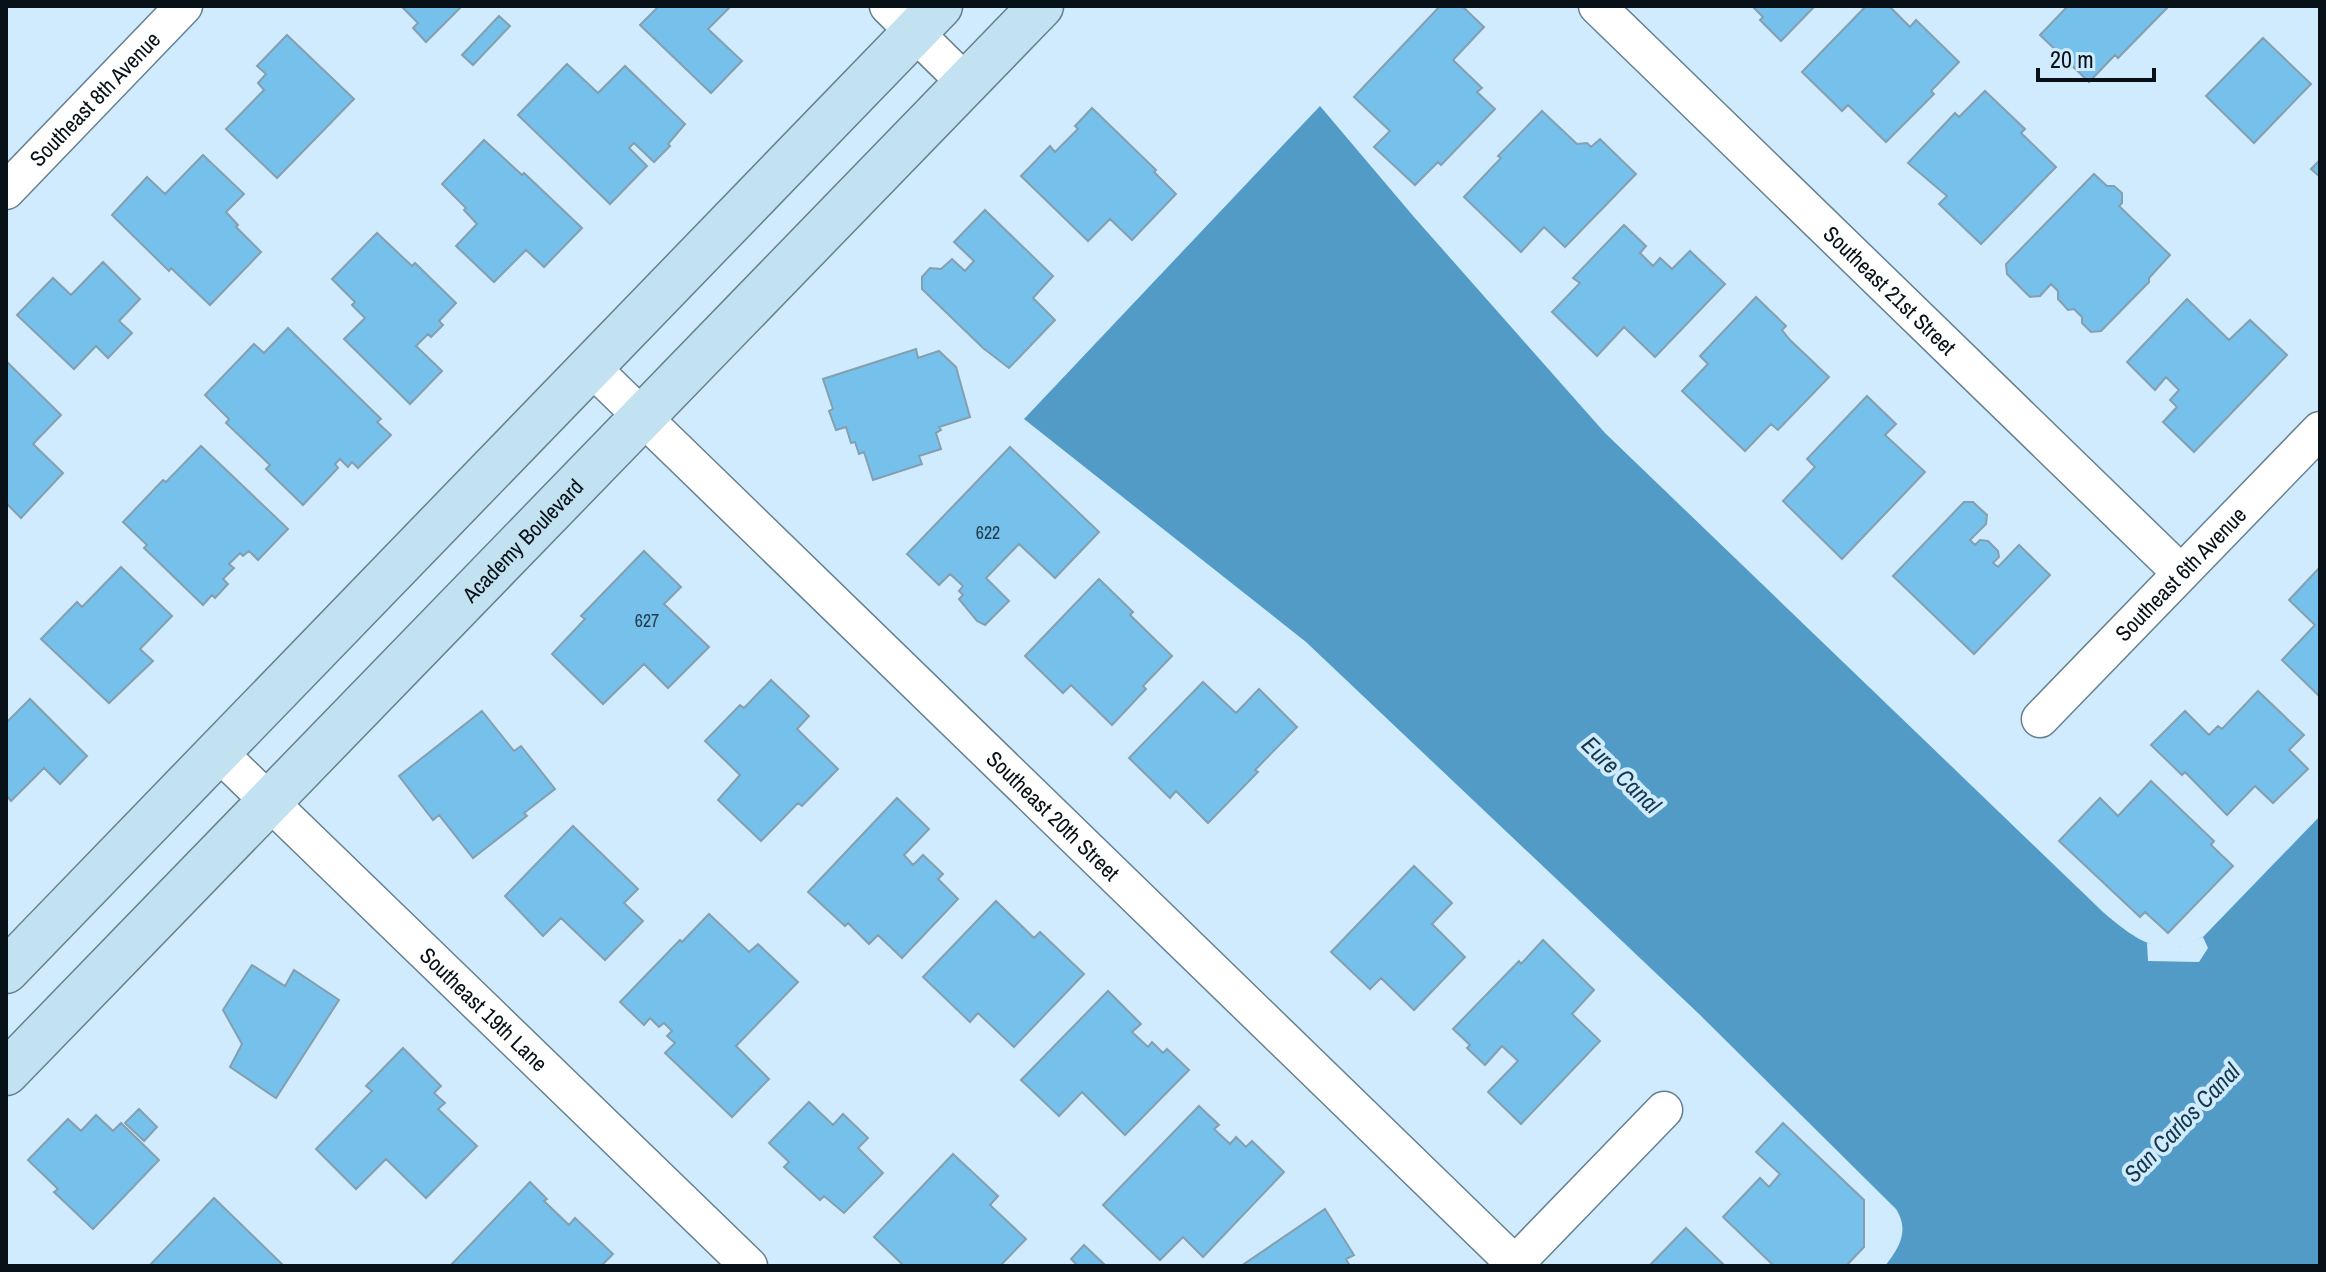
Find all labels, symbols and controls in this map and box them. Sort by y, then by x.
street label: Southeast 8th Avenue [23,25,167,173]
scale bar [2038,32,2154,82]
text: 20 m [2050,43,2094,75]
street label: Southeast 21st Street [1817,219,1963,362]
street label: Academy Boulevard [455,472,590,610]
street label: Southeast 6th Avenue [2108,500,2253,648]
house number: 622 [976,520,1000,545]
house number: 627 [635,608,659,633]
water label: Eure Canal [1575,729,1669,820]
street label: Southeast 20th Street [980,744,1126,887]
street label: Southeast 19th Lane [413,941,554,1078]
water label: San Carlos Canal [2116,1055,2247,1189]

